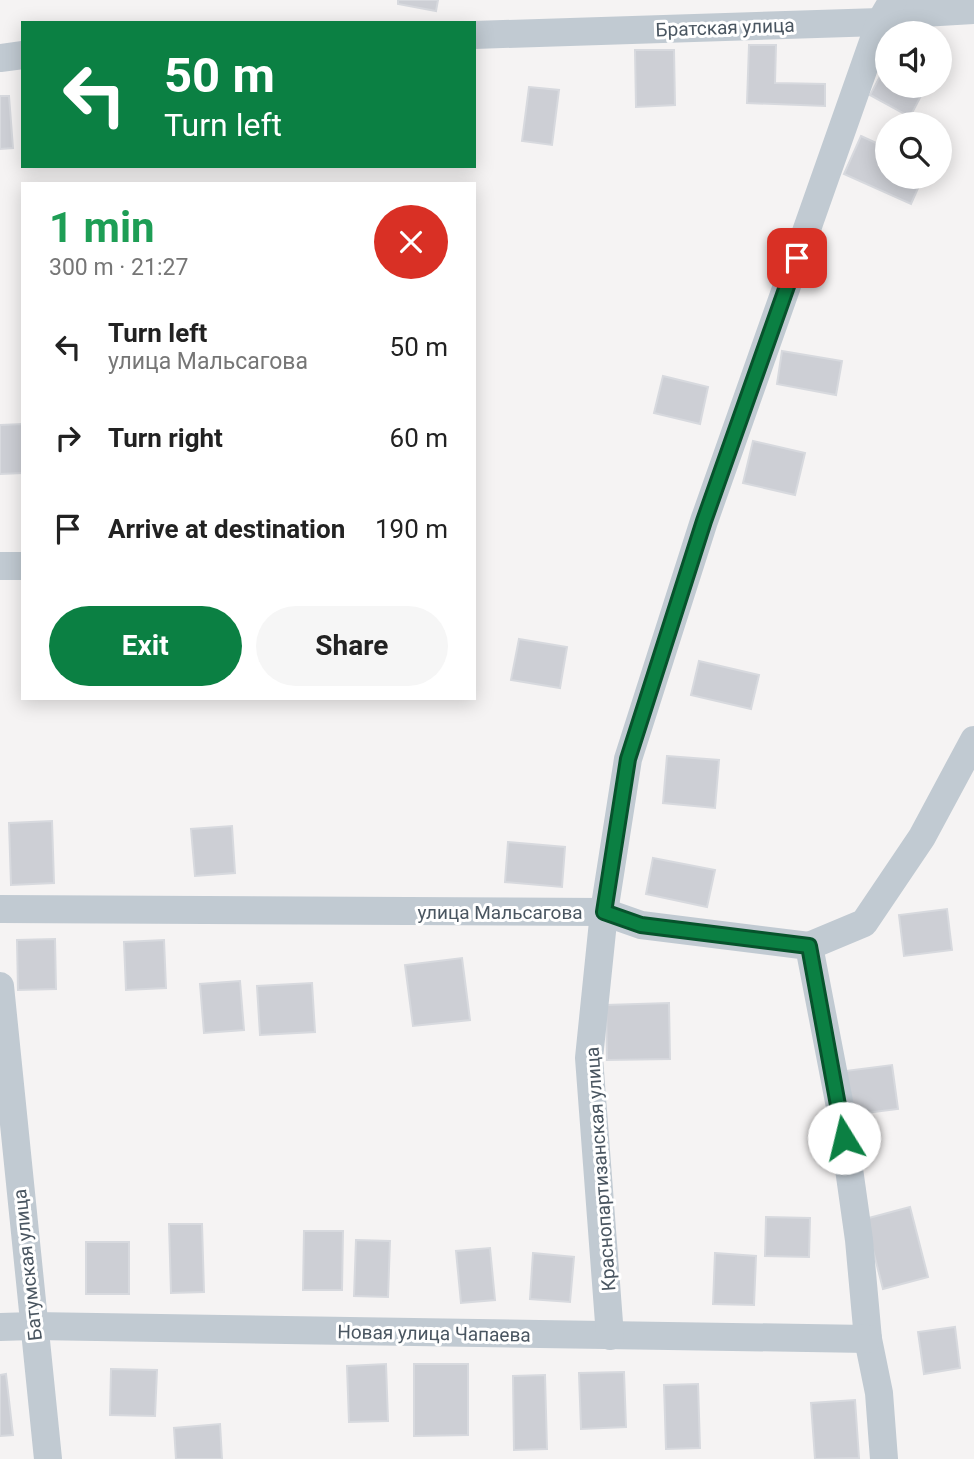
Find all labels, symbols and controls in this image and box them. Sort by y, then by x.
street label: Братская улица [655,14,795,41]
map controls [875,21,952,189]
button: sound [875,21,952,98]
text: 50 m [164,47,275,104]
icon: left [49,49,140,140]
text: Turn left [164,106,282,144]
button: search [875,112,952,189]
text: 1 min [49,203,155,252]
button: close [374,205,448,279]
pin [767,228,827,288]
icon: arrive [778,239,816,277]
text: 300 m · 21:27 [49,254,188,281]
text: Turn left [108,318,207,348]
icon: left [49,328,87,366]
text: 50 m [390,332,448,362]
text: улица Мальсагова [108,348,308,375]
icon: right [49,419,87,457]
text: Turn right [108,423,223,453]
text: 60 m [390,423,448,453]
icon: arrive [49,510,87,548]
text: Arrive at destination [108,514,345,544]
text: 190 m [375,514,448,544]
button: Exit [49,606,242,686]
button: Share [256,606,448,686]
street label: улица Мальсагова [417,901,583,924]
street label: Краснопартизанская улица [580,1046,621,1292]
position arrow [807,1101,881,1175]
street label: Батумская улица [8,1188,47,1342]
street label: Новая улица Чапаева [337,1320,531,1347]

